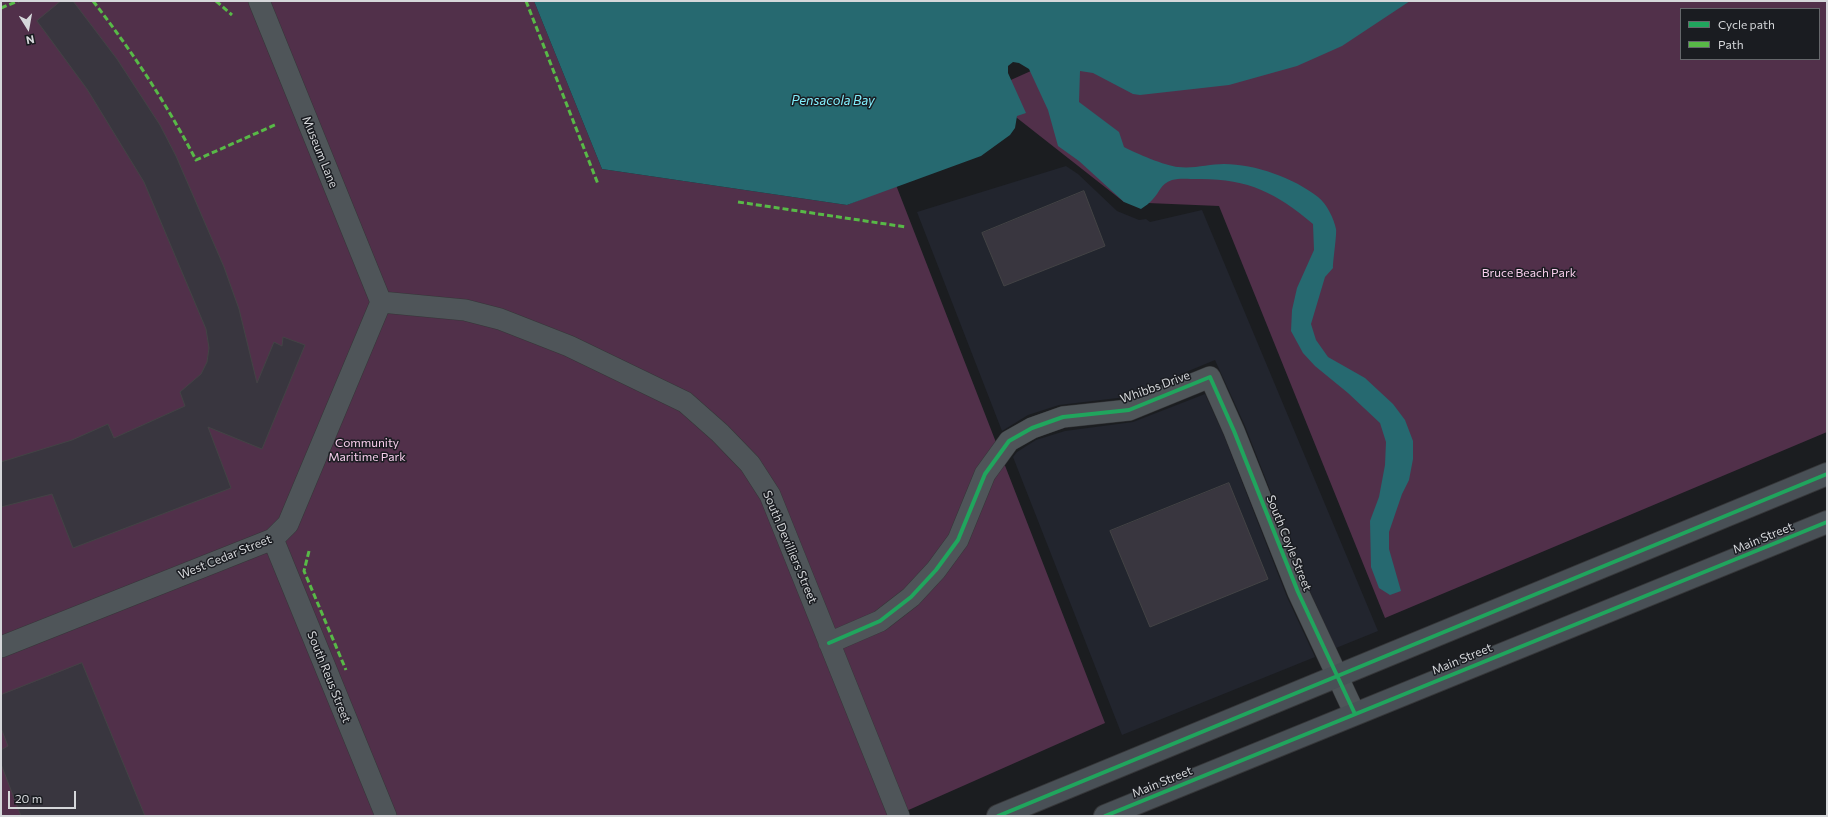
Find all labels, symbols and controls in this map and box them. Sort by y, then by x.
north arrow [8,8,48,48]
legend [1680,8,1820,60]
text: Cycle path [1718,17,1775,31]
text: N [25,33,36,47]
text: Path [1718,37,1744,51]
water label: Pensacola Bay [791,93,875,109]
street label: Museum Lane [299,114,341,190]
park label: Bruce Beach Park [1482,266,1576,280]
street label: Whibbs Drive [1118,368,1192,406]
park label: Community Maritime Park [328,436,406,464]
street label: South Devilliers Street [760,488,820,606]
street label: South Coyle Street [1263,493,1315,593]
street label: Main Street [1731,519,1795,557]
street label: West Cedar Street [176,532,274,582]
street label: South Reus Street [304,629,354,725]
street label: Main Street [1430,640,1494,678]
street label: Main Street [1130,763,1194,801]
scale bar [10,783,78,809]
text: 20 m [15,791,42,805]

